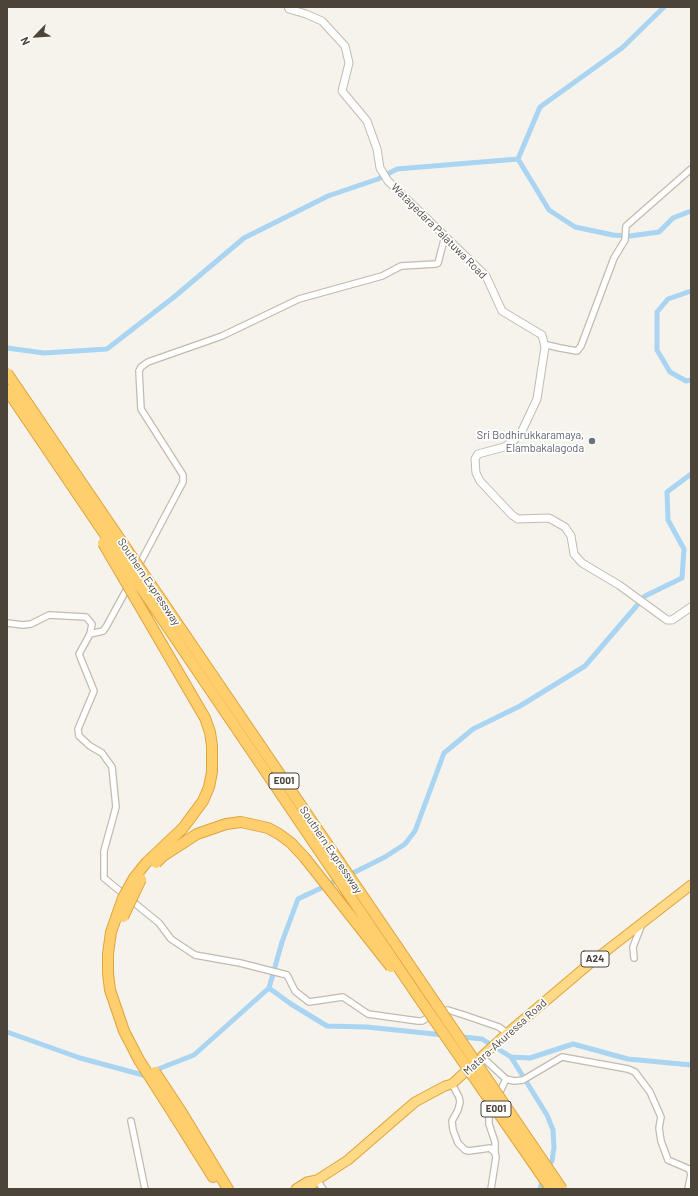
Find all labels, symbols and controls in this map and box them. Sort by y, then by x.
north arrow [16,16,56,56]
text: N [17,35,32,47]
street label: Watagedara Palatuwa Road [389,181,489,281]
place label: Sri Bodhirukkaramaya, Elambakalagoda [477,428,584,454]
marker: Sri Bodhirukkaramaya, Elambakalagoda [587,436,597,446]
street label: Southern Expressway [115,536,183,628]
road number: E001 [269,773,299,789]
street label: Southern Expressway [297,804,365,896]
road number: A24 [581,951,609,967]
street label: Matara-Akuressa Road [461,996,549,1078]
road number: E001 [481,1101,511,1117]

